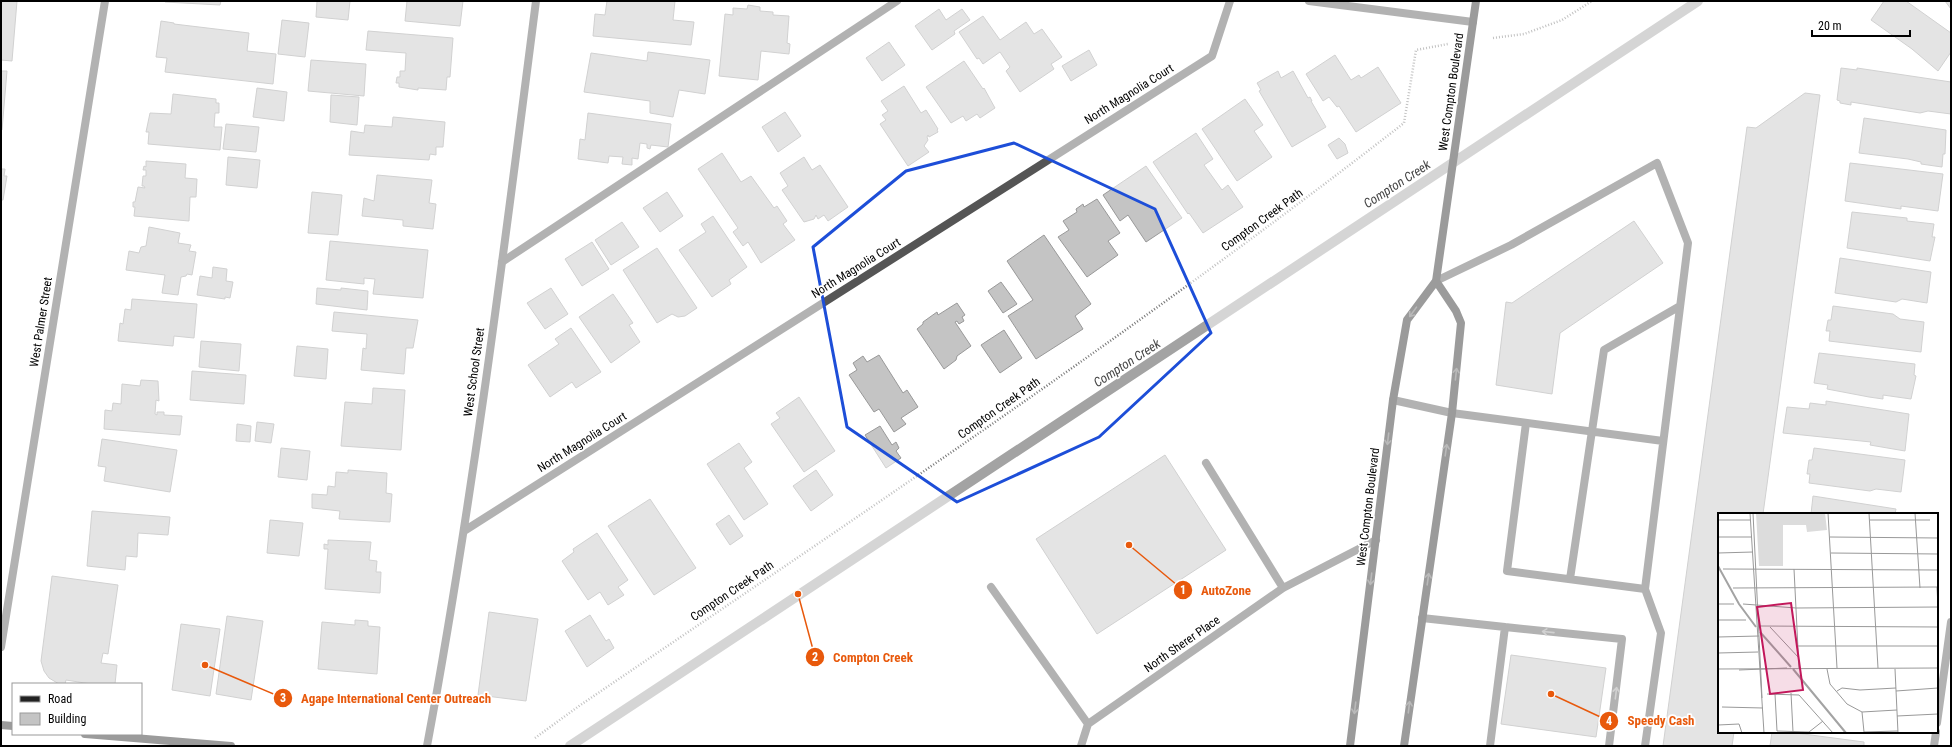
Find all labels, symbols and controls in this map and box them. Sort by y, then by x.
scale bar [1812,12,1910,38]
text: 20 m [1818,19,1842,33]
street label: West Compton Boulevard [1436,32,1466,152]
street label: North Magnolia Court [1082,61,1176,127]
water label: Compton Creek [1361,157,1433,211]
street label: Compton Creek Path [1219,186,1306,254]
street label: North Magnolia Court [809,235,903,301]
street label: West Palmer Street [27,276,55,368]
one-way arrow [1409,307,1417,318]
street label: West School Street [461,326,487,417]
water label: Compton Creek [1091,336,1163,390]
one-way arrow [1452,368,1459,381]
street label: Compton Creek Path [955,374,1043,442]
street label: North Magnolia Court [535,409,629,475]
one-way arrow [1384,432,1392,445]
one-way arrow [1442,444,1450,457]
street label: West Compton Boulevard [1354,447,1382,567]
inset map [1718,513,1938,733]
street label: Compton Creek Path [688,558,776,624]
one-way arrow [1367,572,1375,585]
one-way arrow [1424,573,1432,586]
callout: AutoZone [1173,578,1260,603]
text: 1 [1180,583,1186,597]
text: AutoZone [1201,583,1251,598]
street label: North Sherer Place [1142,613,1223,675]
one-way arrow [1542,628,1555,635]
callout: Compton Creek [805,645,921,670]
text: 2 [812,650,818,664]
text: Compton Creek [833,650,914,665]
legend [12,683,142,735]
callout: Agape International Center Outreach [273,686,499,711]
one-way arrow [1612,687,1619,700]
text: 3 [280,691,286,705]
text: Agape International Center Outreach [301,691,491,706]
text: Road [48,692,72,706]
one-way arrow [1351,701,1359,714]
one-way arrow [1405,701,1413,714]
callout: Speedy Cash [1599,708,1702,733]
text: Building [48,712,86,726]
text: Speedy Cash [1628,713,1694,728]
text: 4 [1606,714,1612,728]

